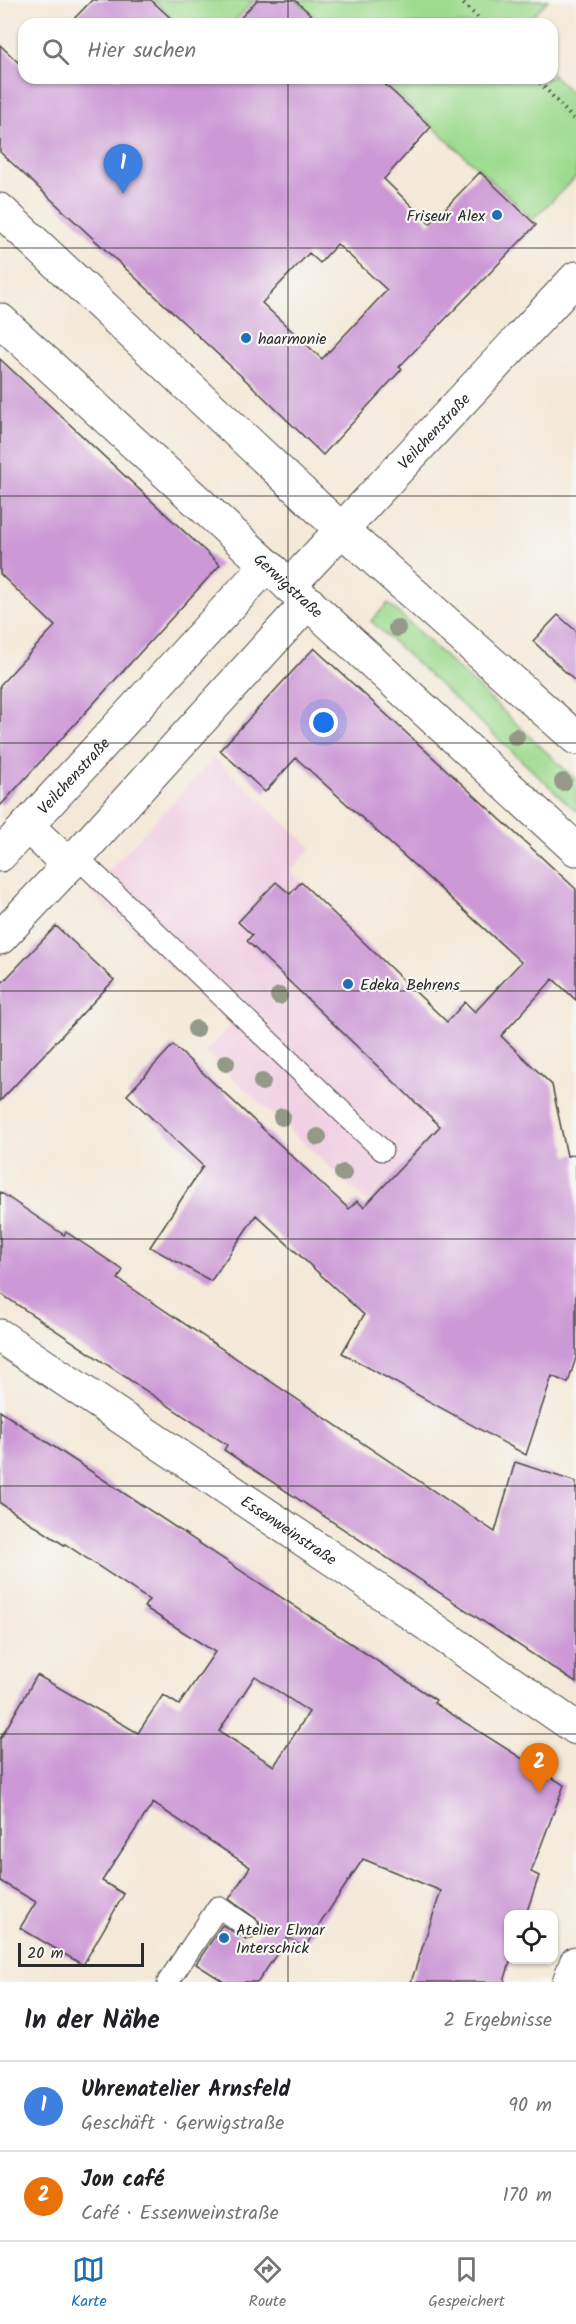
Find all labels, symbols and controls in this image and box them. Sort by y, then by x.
search box [18,18,558,84]
text: Hier suchen [87,34,196,69]
icon: search [39,35,72,68]
pin: 1 [104,144,142,194]
place label: Friseur Alex [406,204,486,229]
marker: Friseur Alex [490,208,504,222]
place label: haarmonie [258,327,326,352]
marker: haarmonie [239,331,253,345]
street label: Veilchenstraße [392,388,477,476]
street label: Gerwigstraße [247,548,328,625]
your location [309,708,338,737]
street label: Veilchenstraße [32,732,116,821]
place label: Edeka Behrens [360,973,460,998]
marker: Edeka Behrens [341,977,355,991]
street label: Essenweinstraße [235,1490,341,1572]
pin: 2 [520,1744,558,1793]
map controls [504,1910,558,1964]
button: locate [504,1910,558,1964]
place label: Atelier Elmar Interschick [236,1918,326,1961]
marker: Atelier Elmar Interschick [217,1931,231,1945]
scale bar [18,1940,144,1968]
text: 20 m [27,1941,63,1966]
text: In der Nähe [24,2000,160,2042]
text: 2 Ergebnisse [444,2005,552,2037]
text: Uhrenatelier Arnsfeld [81,2073,290,2108]
text: 1 [40,2090,47,2122]
text: 90 m [508,2090,552,2122]
text: Geschäft · Gerwigstraße [81,2108,284,2140]
text: Jon café [81,2163,164,2198]
text: 2 [38,2180,49,2212]
text: 170 m [503,2180,552,2212]
text: Café · Essenweinstraße [81,2198,279,2230]
tab: Karte [71,2253,107,2314]
tab: Route [249,2253,286,2314]
tab: Gespeichert [428,2253,505,2314]

